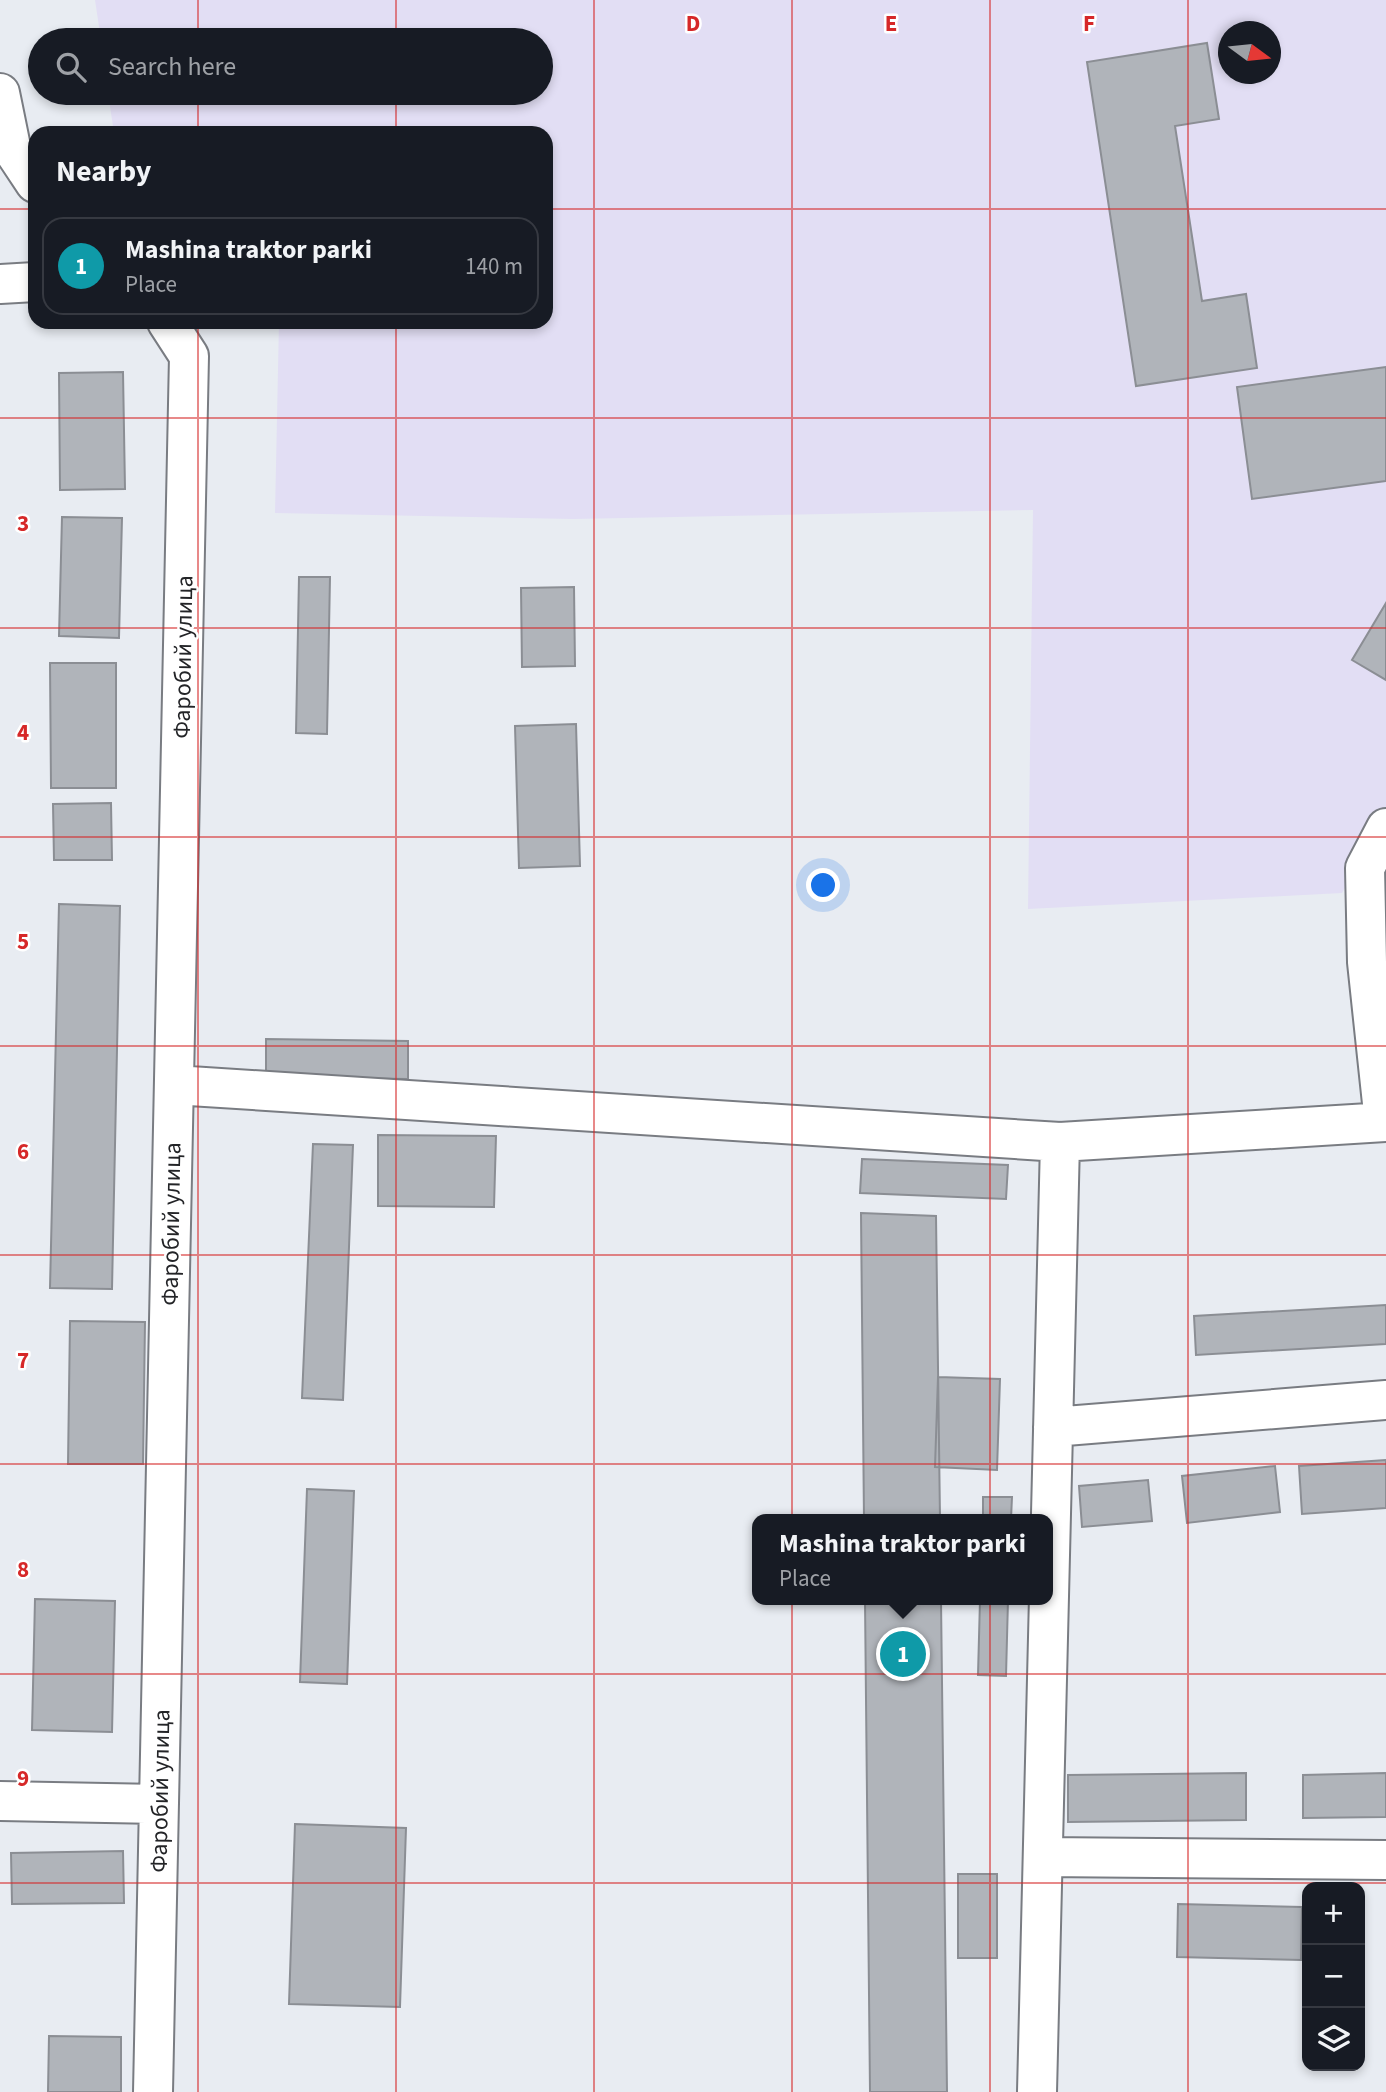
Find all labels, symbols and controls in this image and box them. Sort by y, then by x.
text: D [686,7,700,40]
text: E [885,7,897,40]
text: F [1083,7,1095,40]
north arrow [1218,21,1281,84]
search box [28,28,553,105]
icon: search [52,48,90,86]
text: Search here [108,48,236,85]
text: Nearby [56,150,151,193]
text: Mashina traktor parki [125,231,372,268]
text: 1 [75,250,87,283]
text: 140 m [465,250,523,283]
text: Place [125,268,177,301]
text: 3 [17,507,29,540]
street label: Фаробий улица [165,575,202,739]
text: 4 [17,716,29,749]
your location [806,868,840,902]
text: 5 [17,925,29,958]
text: 6 [17,1135,29,1168]
street label: Фаробий улица [153,1142,190,1306]
text: 7 [17,1344,29,1377]
popup [752,1514,1053,1605]
text: Mashina traktor parki [779,1525,1026,1562]
text: 8 [17,1553,29,1586]
text: Place [779,1562,831,1595]
pin: 1 [880,1628,926,1680]
street label: Фаробий улица [142,1709,179,1873]
text: 9 [17,1762,29,1795]
map controls [1302,1882,1365,2071]
button: + [1302,1882,1365,1945]
button: − [1302,1945,1365,2008]
button: layers [1302,2008,1365,2071]

